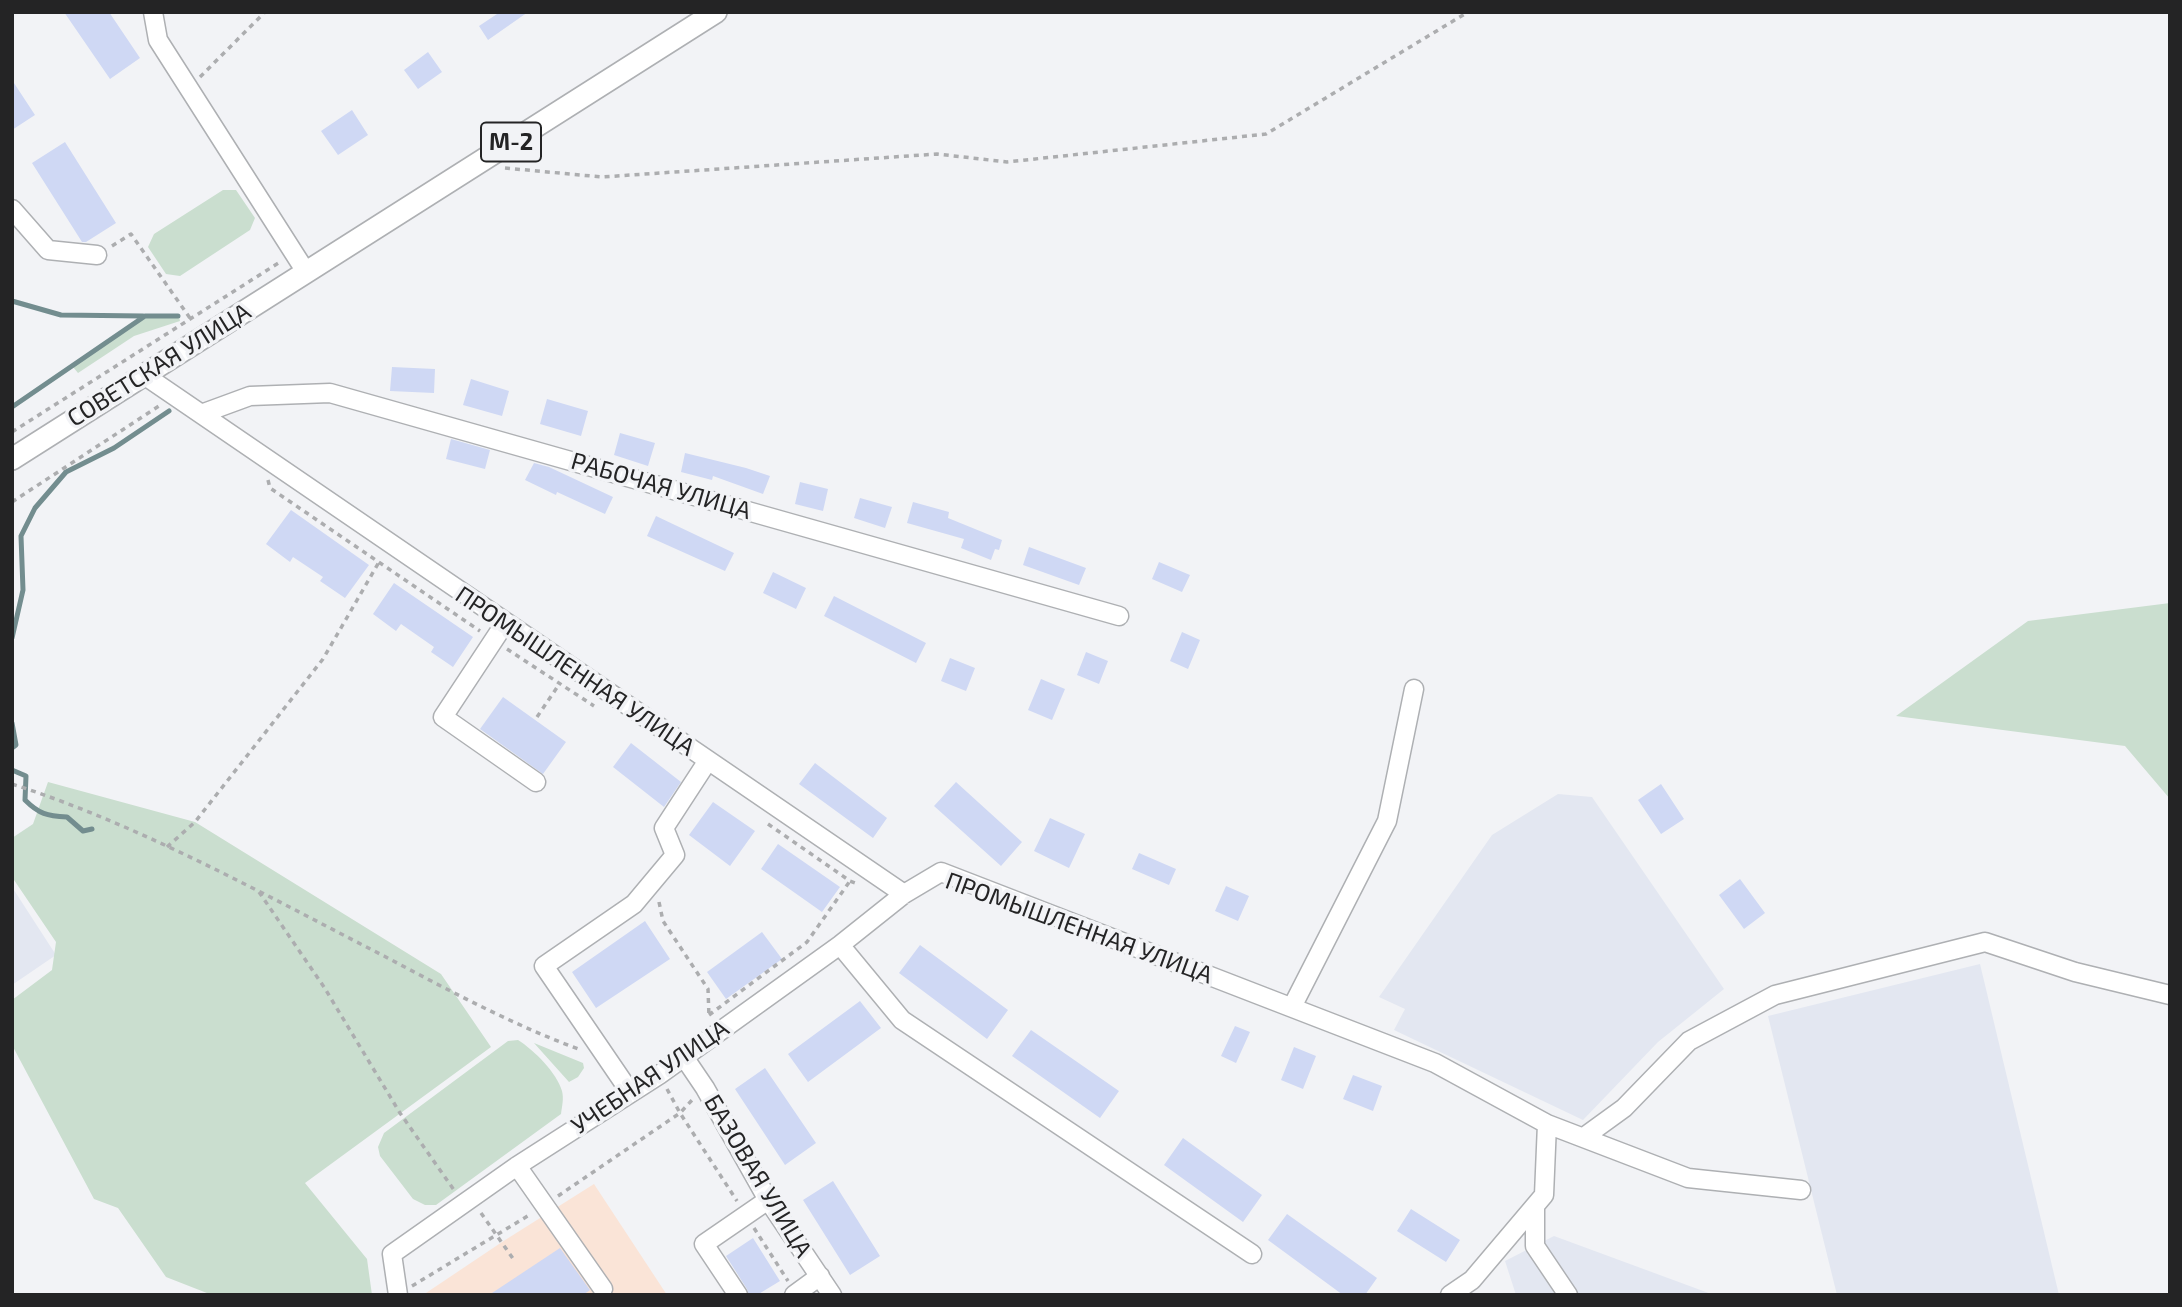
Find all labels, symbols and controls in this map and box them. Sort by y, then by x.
road number: М-2 [481,122,541,162]
street label: СОВЕТСКАЯ УЛИЦА [62,297,256,433]
street label: РАБОЧАЯ УЛИЦА [568,447,754,525]
street label: ПРОМЫШЛЕННАЯ УЛИЦА [450,580,700,762]
street label: ПРОМЫШЛЕННАЯ УЛИЦА [941,866,1217,990]
street label: УЧЕБНАЯ УЛИЦА [566,1014,734,1140]
street label: БАЗОВАЯ УЛИЦА [698,1089,818,1263]

